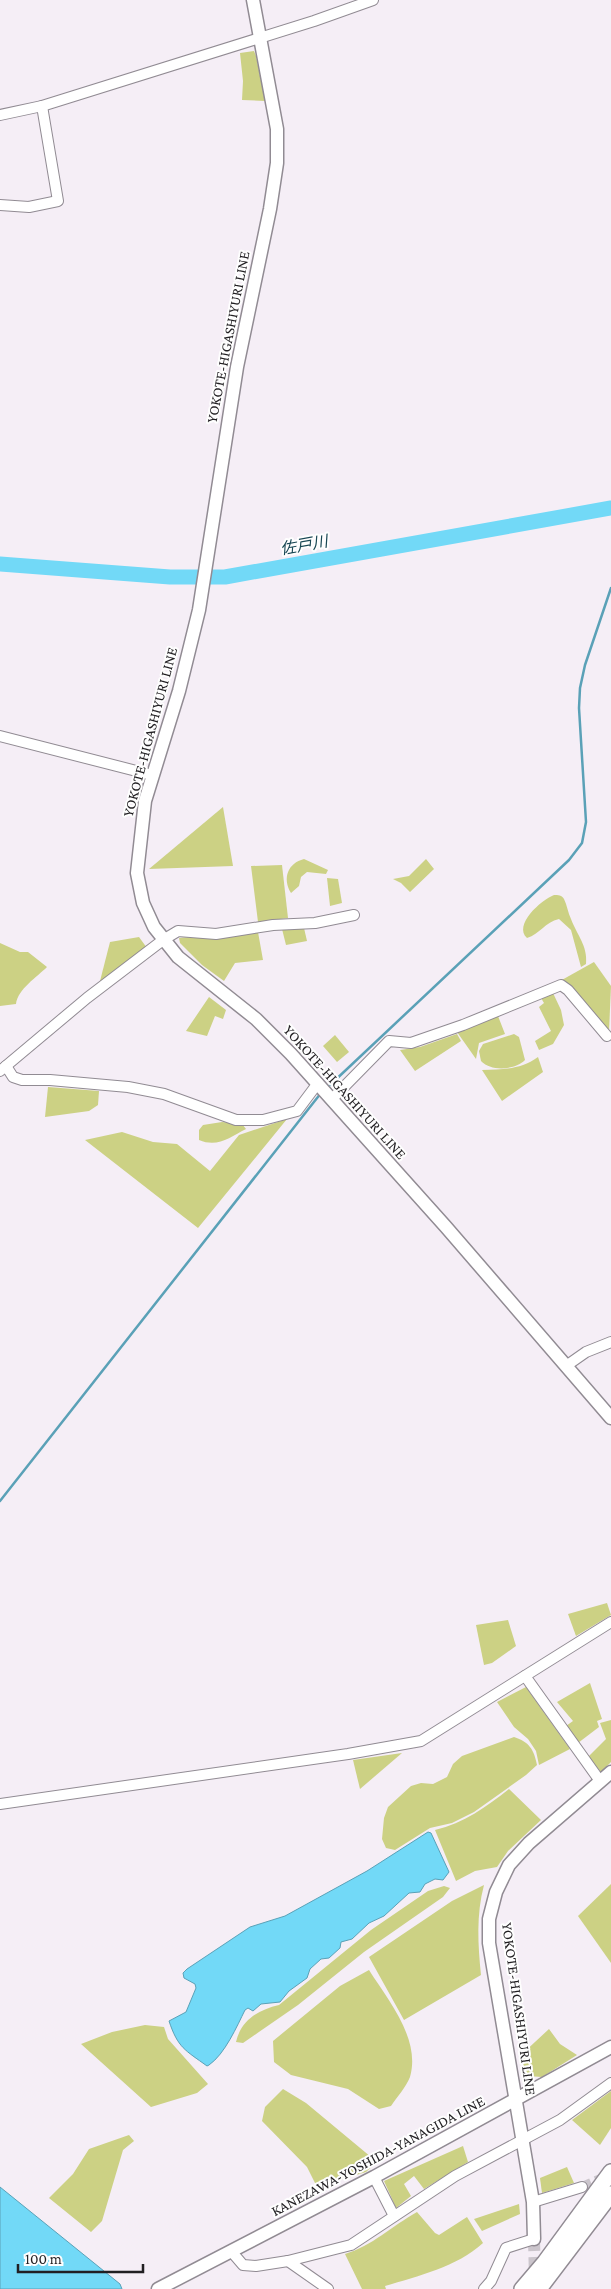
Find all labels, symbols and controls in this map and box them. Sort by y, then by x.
street label: YOKOTE-HIGASHIYURI LINE [203,250,253,424]
water label: 佐戸川 [279,532,331,558]
street label: YOKOTE-HIGASHIYURI LINE [120,646,180,818]
street label: YOKOTE-HIGASHIYURI LINE [281,1022,409,1162]
street label: YOKOTE-HIGASHIYURI LINE [499,1921,539,2097]
street label: KANEZAWA-YOSHIDA-YANAGIDA LINE [269,2093,487,2219]
scale bar [18,2242,142,2274]
text: 100 m [25,2251,62,2267]

